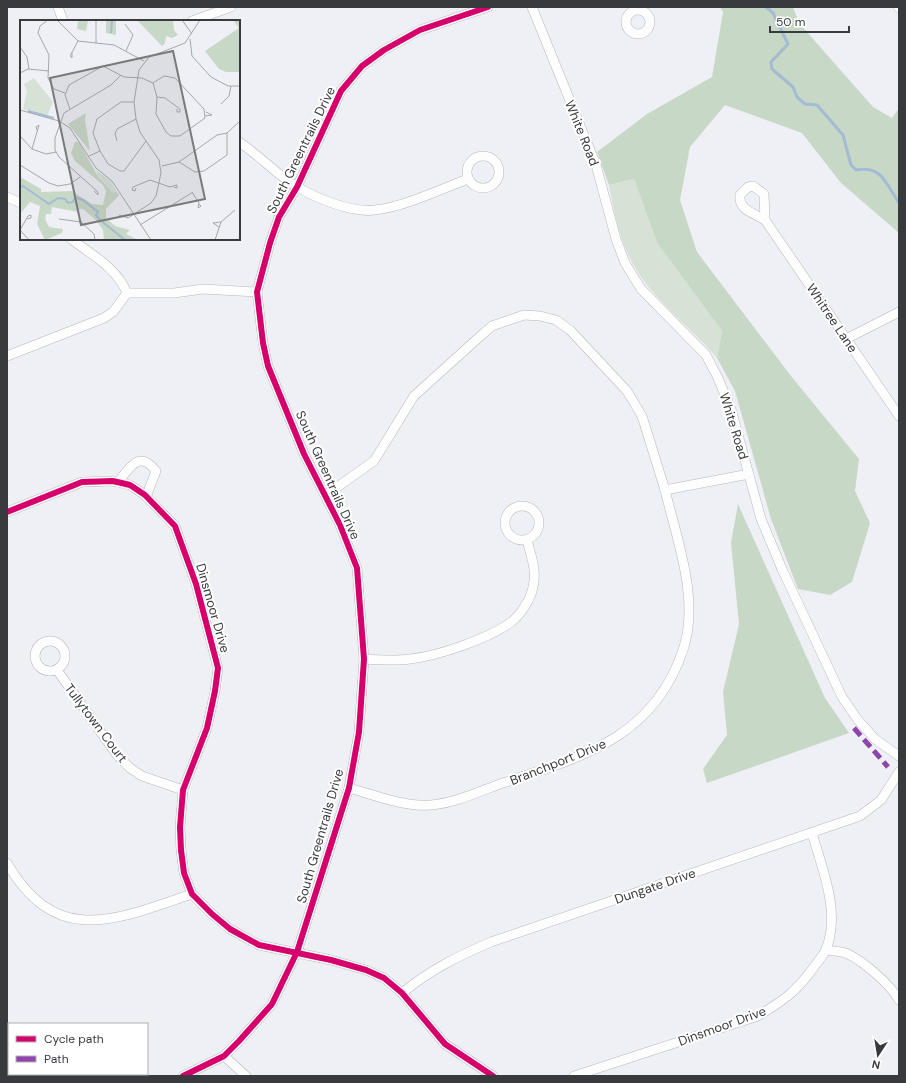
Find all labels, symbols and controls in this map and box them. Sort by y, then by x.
scale bar [770,8,849,34]
text: 50 m [776,14,805,30]
inset map [20,20,240,240]
street label: South Greentrails Drive [263,84,339,216]
street label: White Road [561,98,603,168]
street label: Whitree Lane [803,280,861,356]
street label: White Road [716,390,752,462]
street label: South Greentrails Drive [292,408,364,542]
street label: Dinsmoor Drive [192,561,234,655]
street label: Tullytown Court [61,680,131,766]
street label: Branchport Drive [507,735,609,789]
street label: South Greentrails Drive [293,767,347,905]
street label: Dungate Drive [612,864,698,908]
street label: Dinsmoor Drive [676,1002,768,1050]
legend [8,1023,148,1075]
text: Cycle path [44,1031,104,1047]
north arrow [858,1035,898,1075]
text: Path [44,1051,69,1067]
text: N [871,1057,881,1072]

